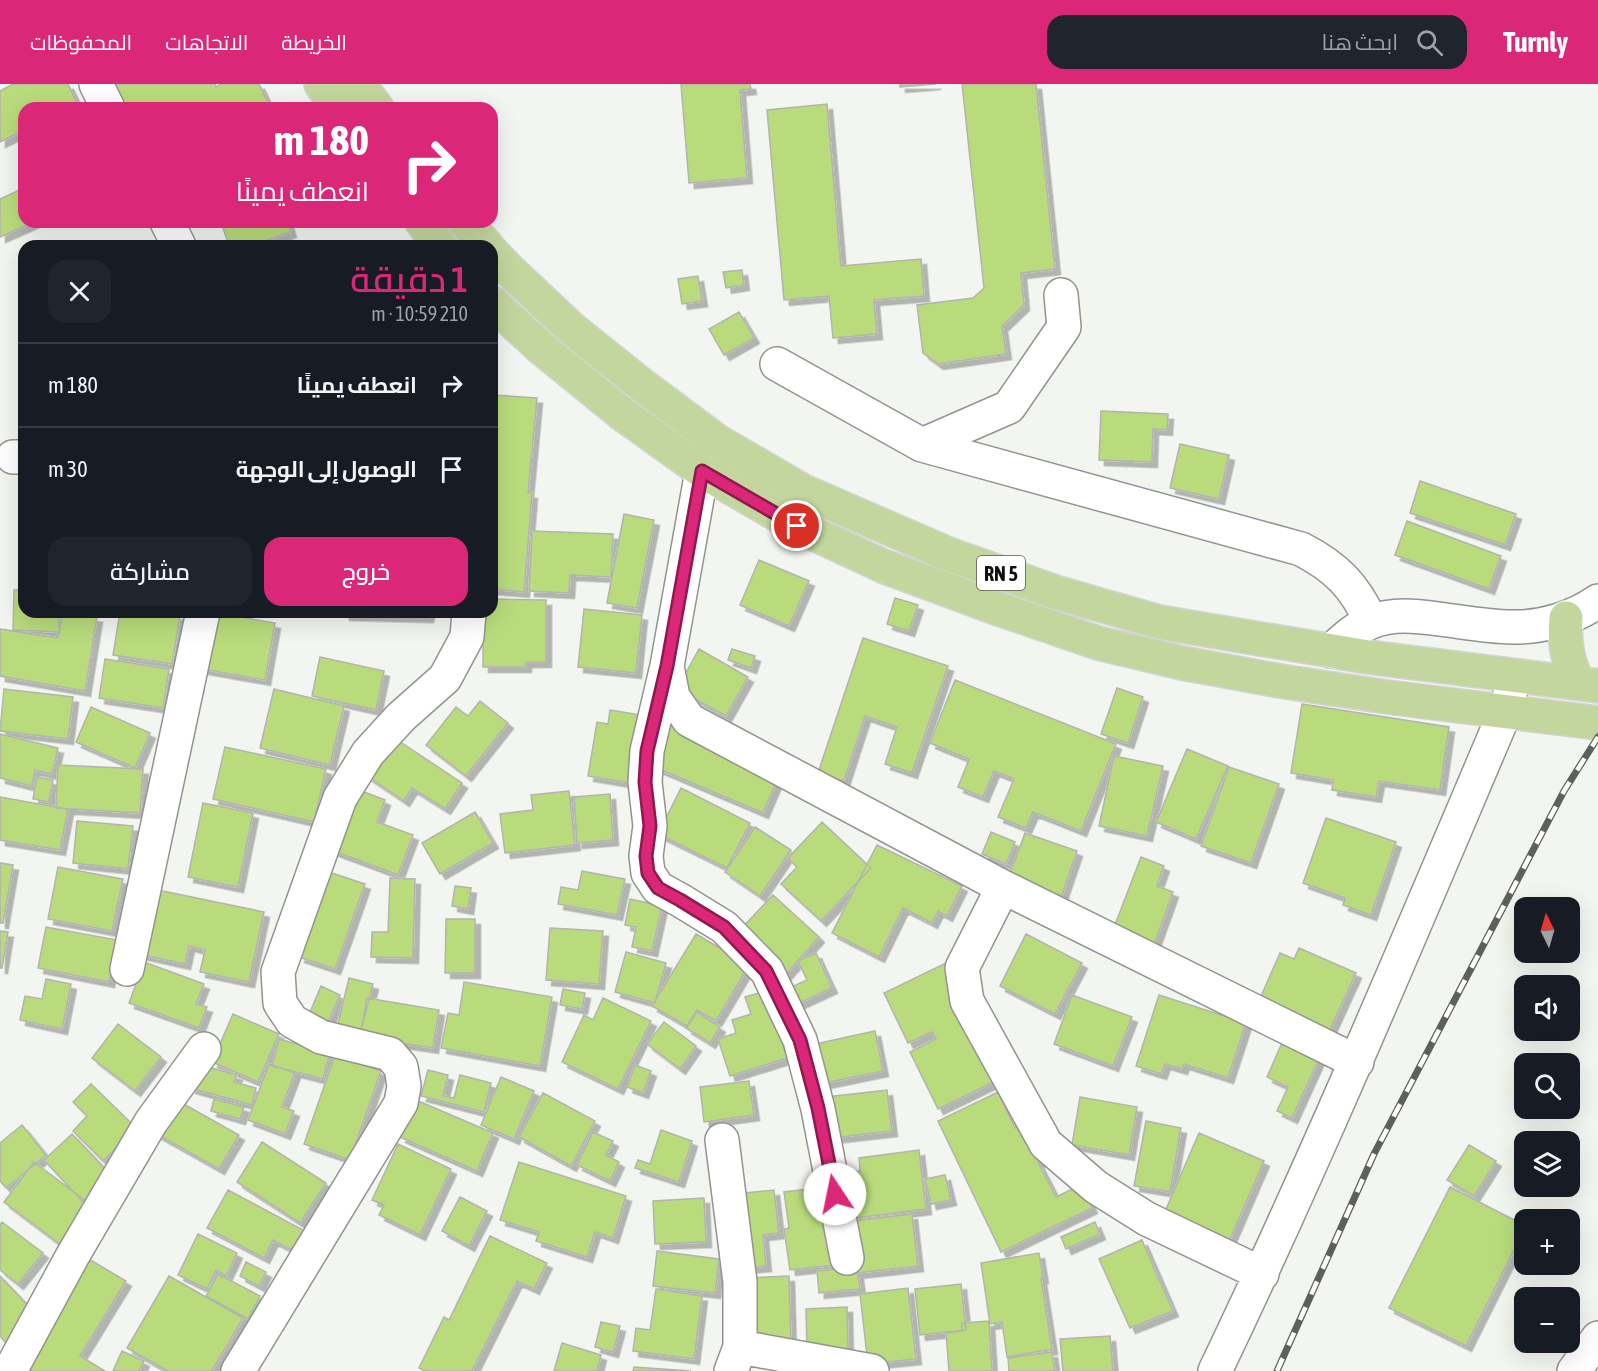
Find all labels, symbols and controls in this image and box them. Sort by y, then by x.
search box [1047,15,1467,69]
icon: search [1413,26,1446,59]
text: Turnly [1503,26,1568,58]
text: ابحث هنا [1322,29,1398,55]
text: المحفوظات [30,30,132,54]
text: الاتجاهات [165,30,248,54]
text: الخريطة [281,30,347,54]
text: 180 m [274,116,369,164]
icon: right [390,126,468,204]
text: انعطف يمينًا [236,176,369,207]
text: 1 دقيقة [350,258,468,300]
button: close [48,260,111,323]
text: 210 m · 10:59 [371,302,468,325]
icon: right [435,369,468,402]
text: 180 m [48,372,98,398]
text: انعطف يمينًا [297,372,417,398]
icon: arrive [435,453,468,486]
text: 30 m [48,456,88,482]
text: الوصول إلى الوجهة [236,456,417,482]
pin [771,500,822,551]
icon: arrive [780,509,813,542]
button: مشاركة [48,537,252,606]
button: خروج [264,537,468,606]
road number: RN 5 [977,556,1025,590]
north arrow [1514,897,1580,963]
map controls [1514,897,1580,1353]
button: sound [1514,975,1580,1041]
button: search [1514,1053,1580,1119]
button: layers [1514,1131,1580,1197]
position arrow [803,1162,867,1226]
button: + [1514,1209,1580,1275]
button: − [1514,1287,1580,1353]

